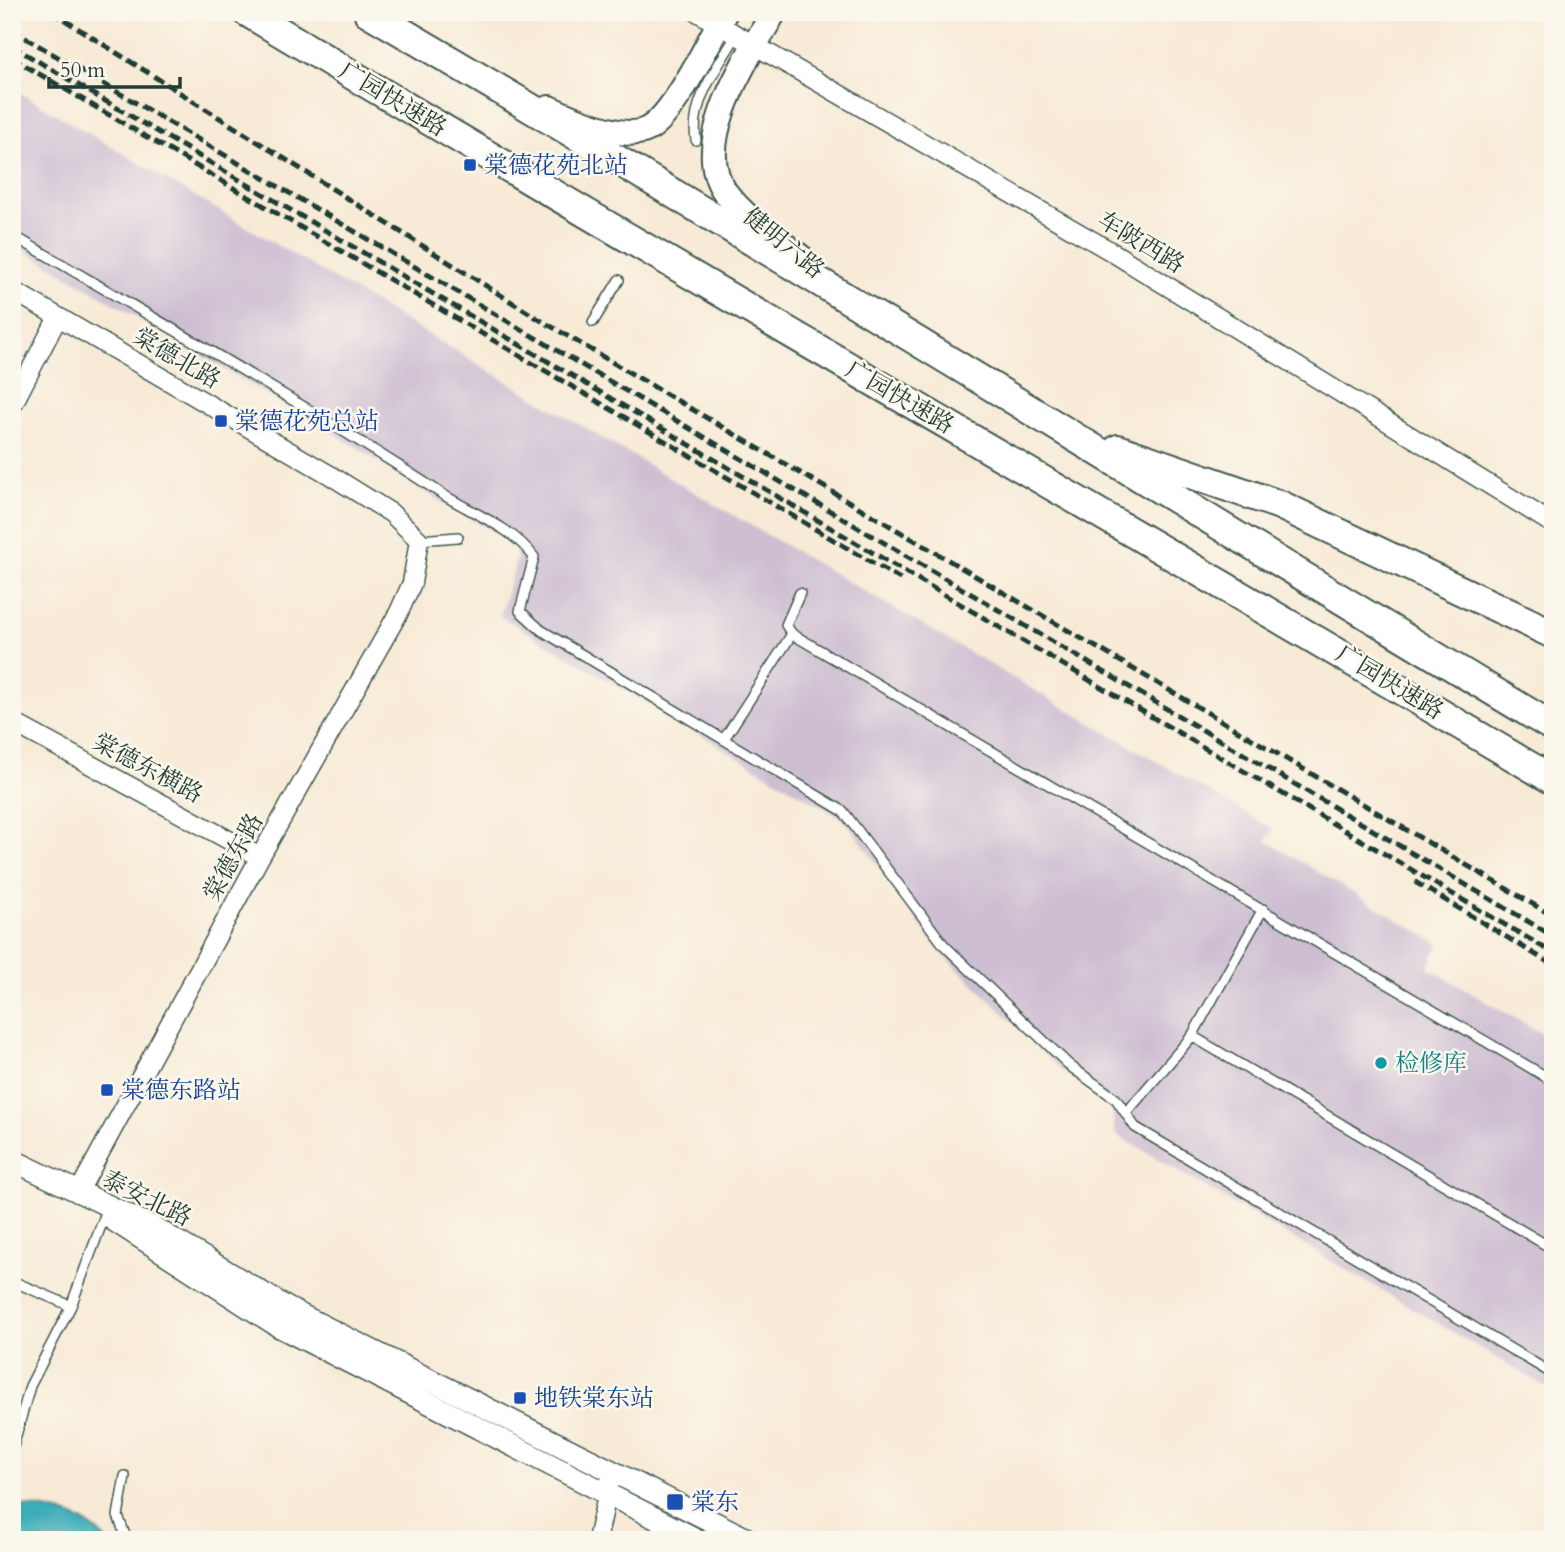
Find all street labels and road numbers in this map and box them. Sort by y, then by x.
street label: 广园快速路 [333,54,453,144]
street label: 健明六路 [736,200,831,286]
street label: 车陂西路 [1091,204,1190,281]
street label: 棠德北路 [127,320,227,397]
street label: 广园快速路 [840,353,960,442]
street label: 广园快速路 [1330,637,1450,727]
street label: 棠德东横路 [87,726,208,811]
street label: 棠德东路 [196,807,271,907]
street label: 泰安北路 [96,1163,197,1234]

